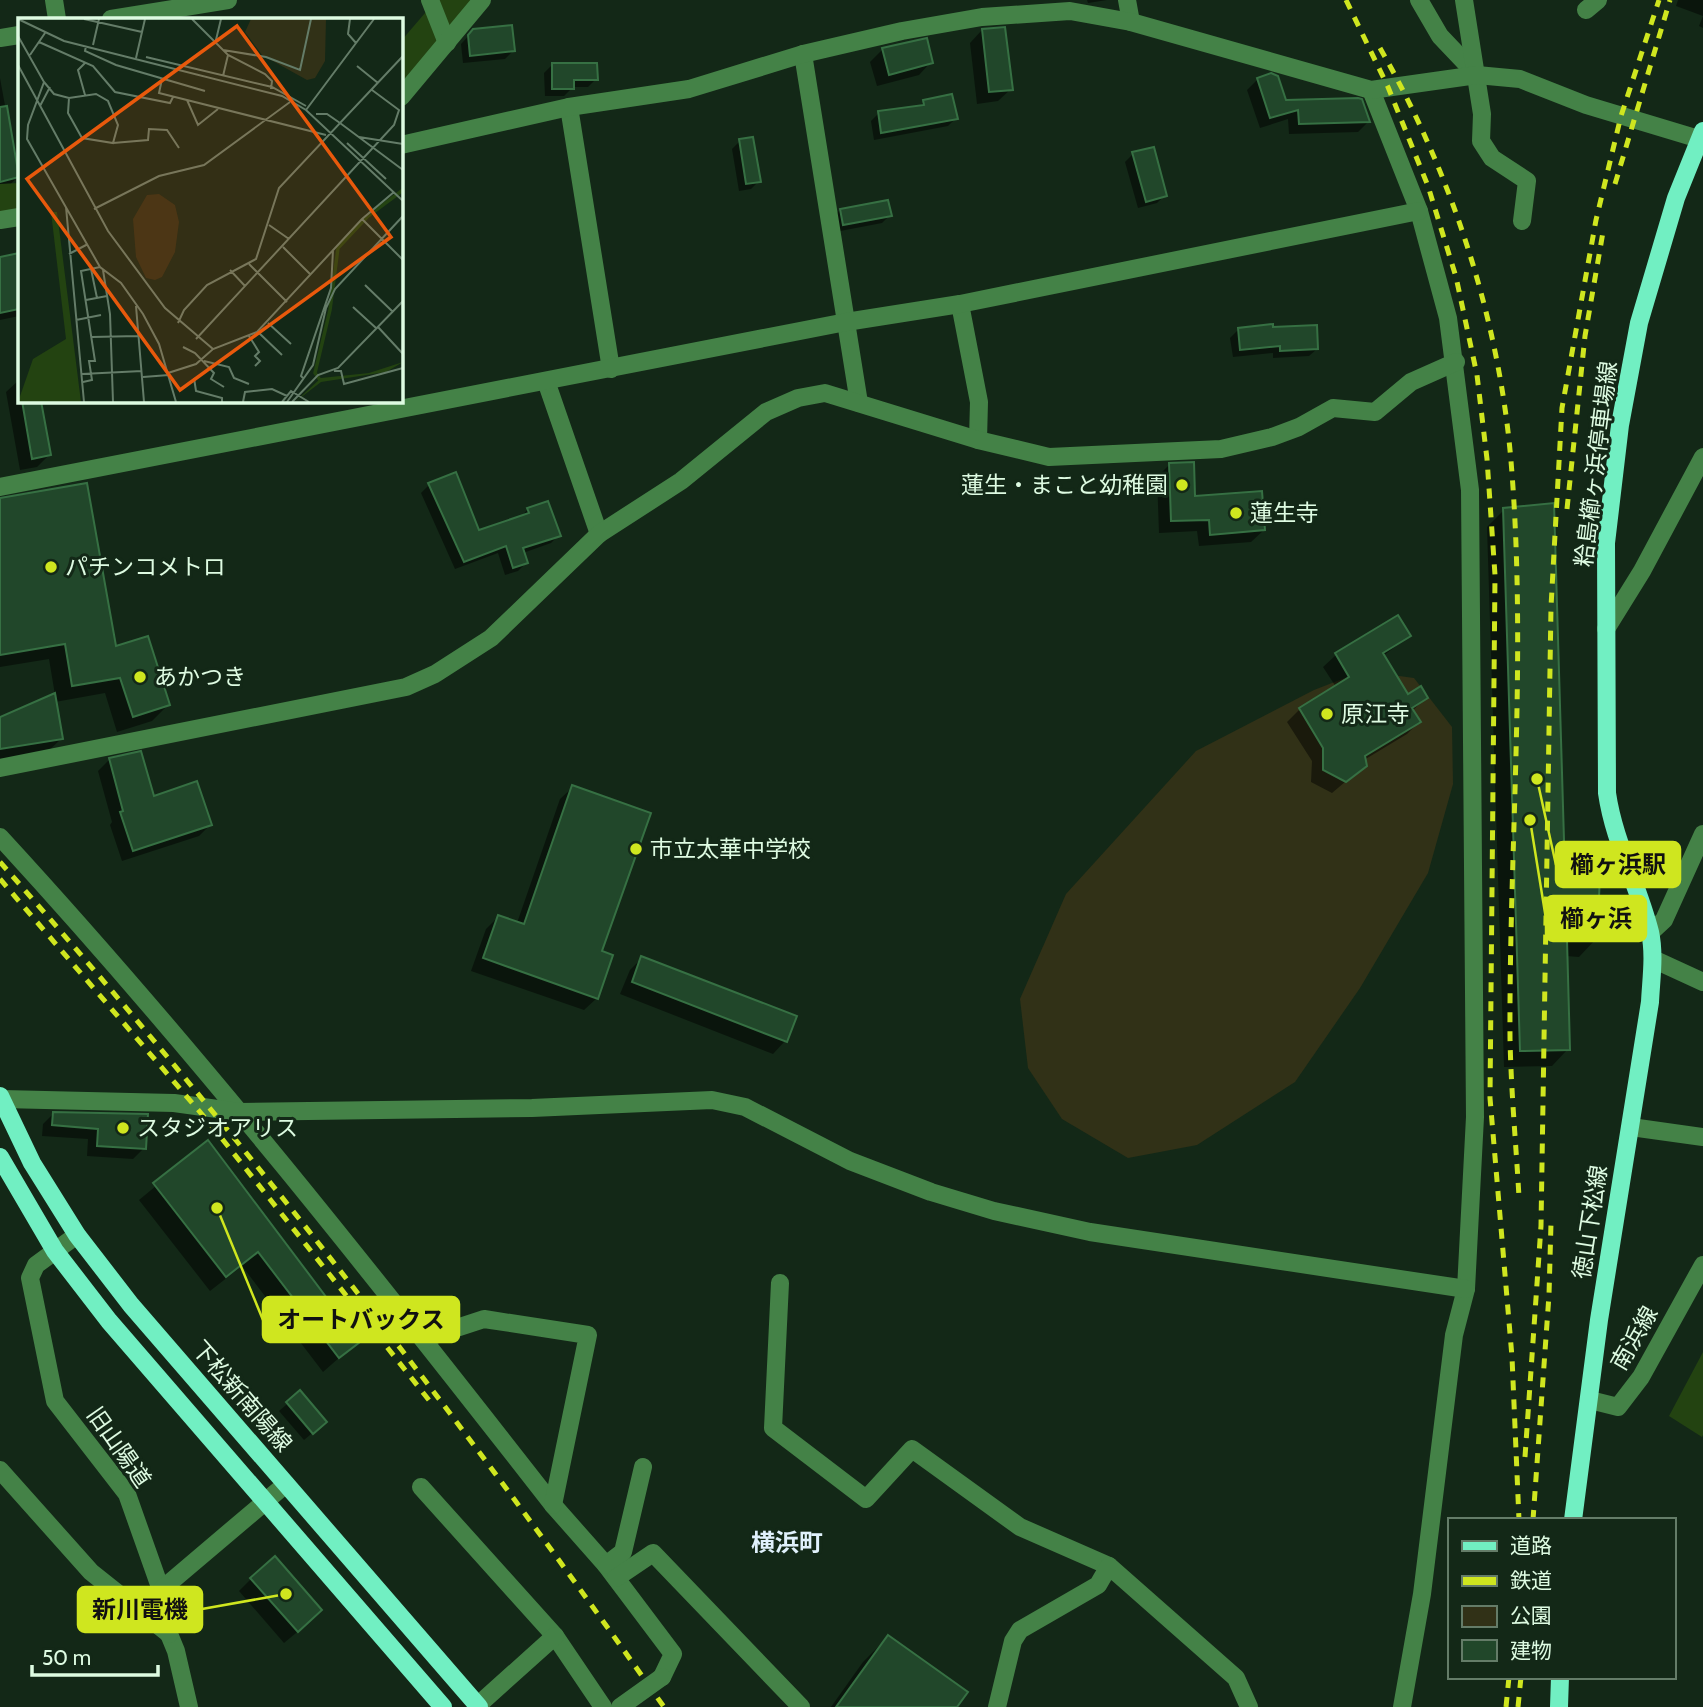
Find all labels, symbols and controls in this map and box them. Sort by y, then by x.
inset map [18,18,402,402]
street label: 粭島櫛ヶ浜停車場線 [1569,360,1623,568]
place label: 蓮生・まこと幼稚園 [961,471,1168,499]
marker: 蓮生・まこと幼稚園 [1174,477,1190,493]
place label: 蓮生寺 [1250,499,1319,527]
marker: 蓮生寺 [1228,505,1244,521]
place label: パチンコメトロ [65,553,226,581]
marker: パチンコメトロ [43,559,59,575]
place label: あかつき [154,663,246,691]
marker: あかつき [132,669,148,685]
place label: 原江寺 [1341,700,1410,728]
marker: 原江寺 [1319,706,1335,722]
place label: 市立太華中学校 [650,835,811,863]
marker: 市立太華中学校 [628,841,644,857]
callout: 櫛ヶ浜駅 [1556,842,1680,887]
text: 櫛ヶ浜駅 [1570,850,1666,879]
callout: 櫛ヶ浜 [1546,896,1646,941]
text: 櫛ヶ浜 [1560,904,1632,933]
place label: スタジオアリス [137,1114,298,1142]
marker: スタジオアリス [115,1120,131,1136]
street label: 徳山下松線 [1567,1163,1613,1281]
callout: オートバックス [263,1297,459,1342]
street label: 南浜線 [1605,1301,1663,1375]
text: オートバックス [277,1305,445,1334]
street label: 下松新南陽線 [186,1335,298,1457]
street label: 旧山陽道 [81,1401,157,1493]
legend [1448,1518,1675,1679]
district label: 横浜町 [751,1528,823,1557]
text: 道路 [1510,1533,1552,1558]
text: 鉄道 [1510,1568,1552,1593]
callout: 新川電機 [78,1587,202,1632]
text: 新川電機 [92,1595,188,1624]
text: 公園 [1510,1603,1552,1628]
scale bar [32,1634,158,1678]
text: 建物 [1510,1638,1552,1663]
text: 50 m [42,1645,91,1670]

